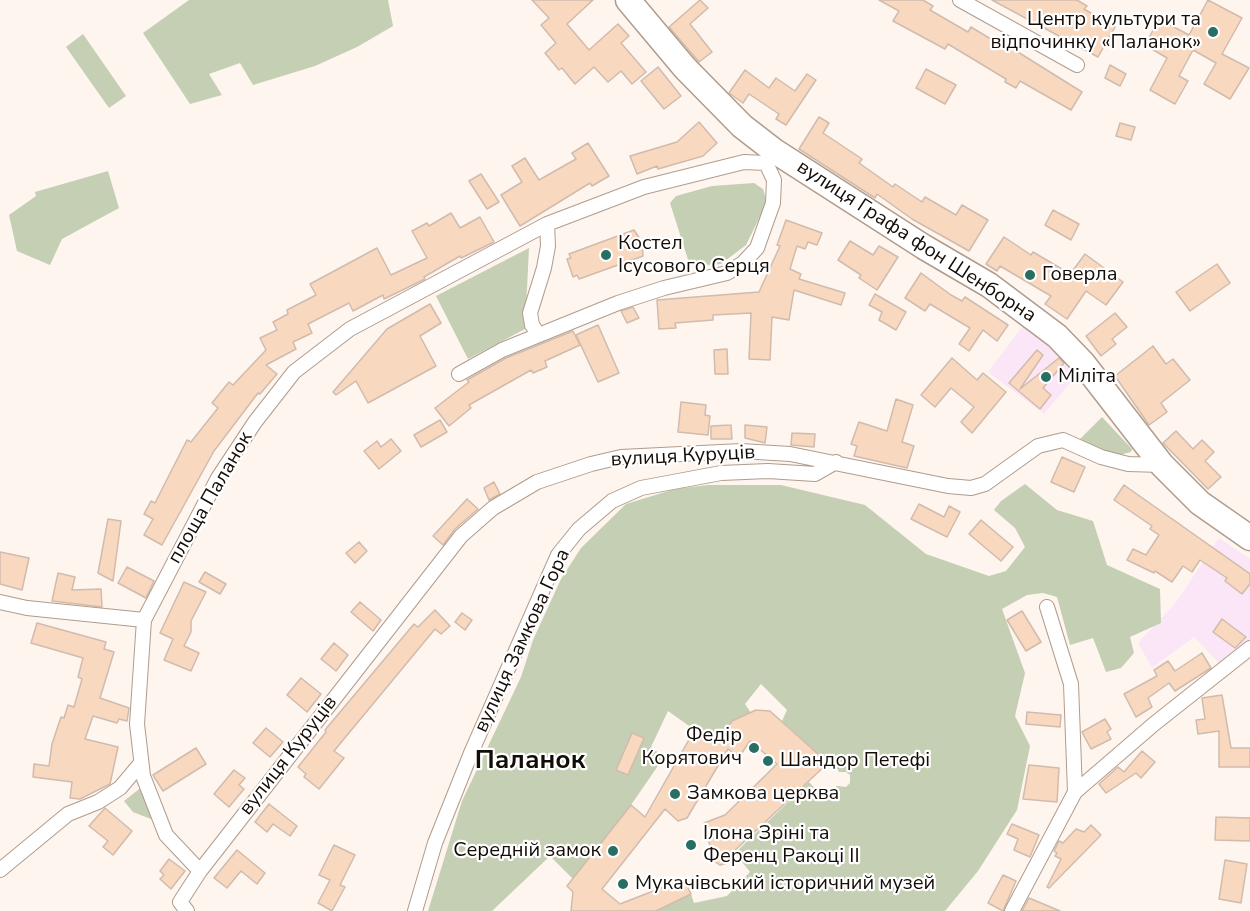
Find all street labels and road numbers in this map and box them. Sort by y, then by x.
street label: вулиця Графа фон Шенборна [792,156,1040,328]
street label: площа Паланок [163,428,259,568]
street label: вулиця Куруців [610,441,756,473]
street label: вулиця Замкова Гора [470,545,576,737]
street label: вулиця Куруців [235,692,343,820]

